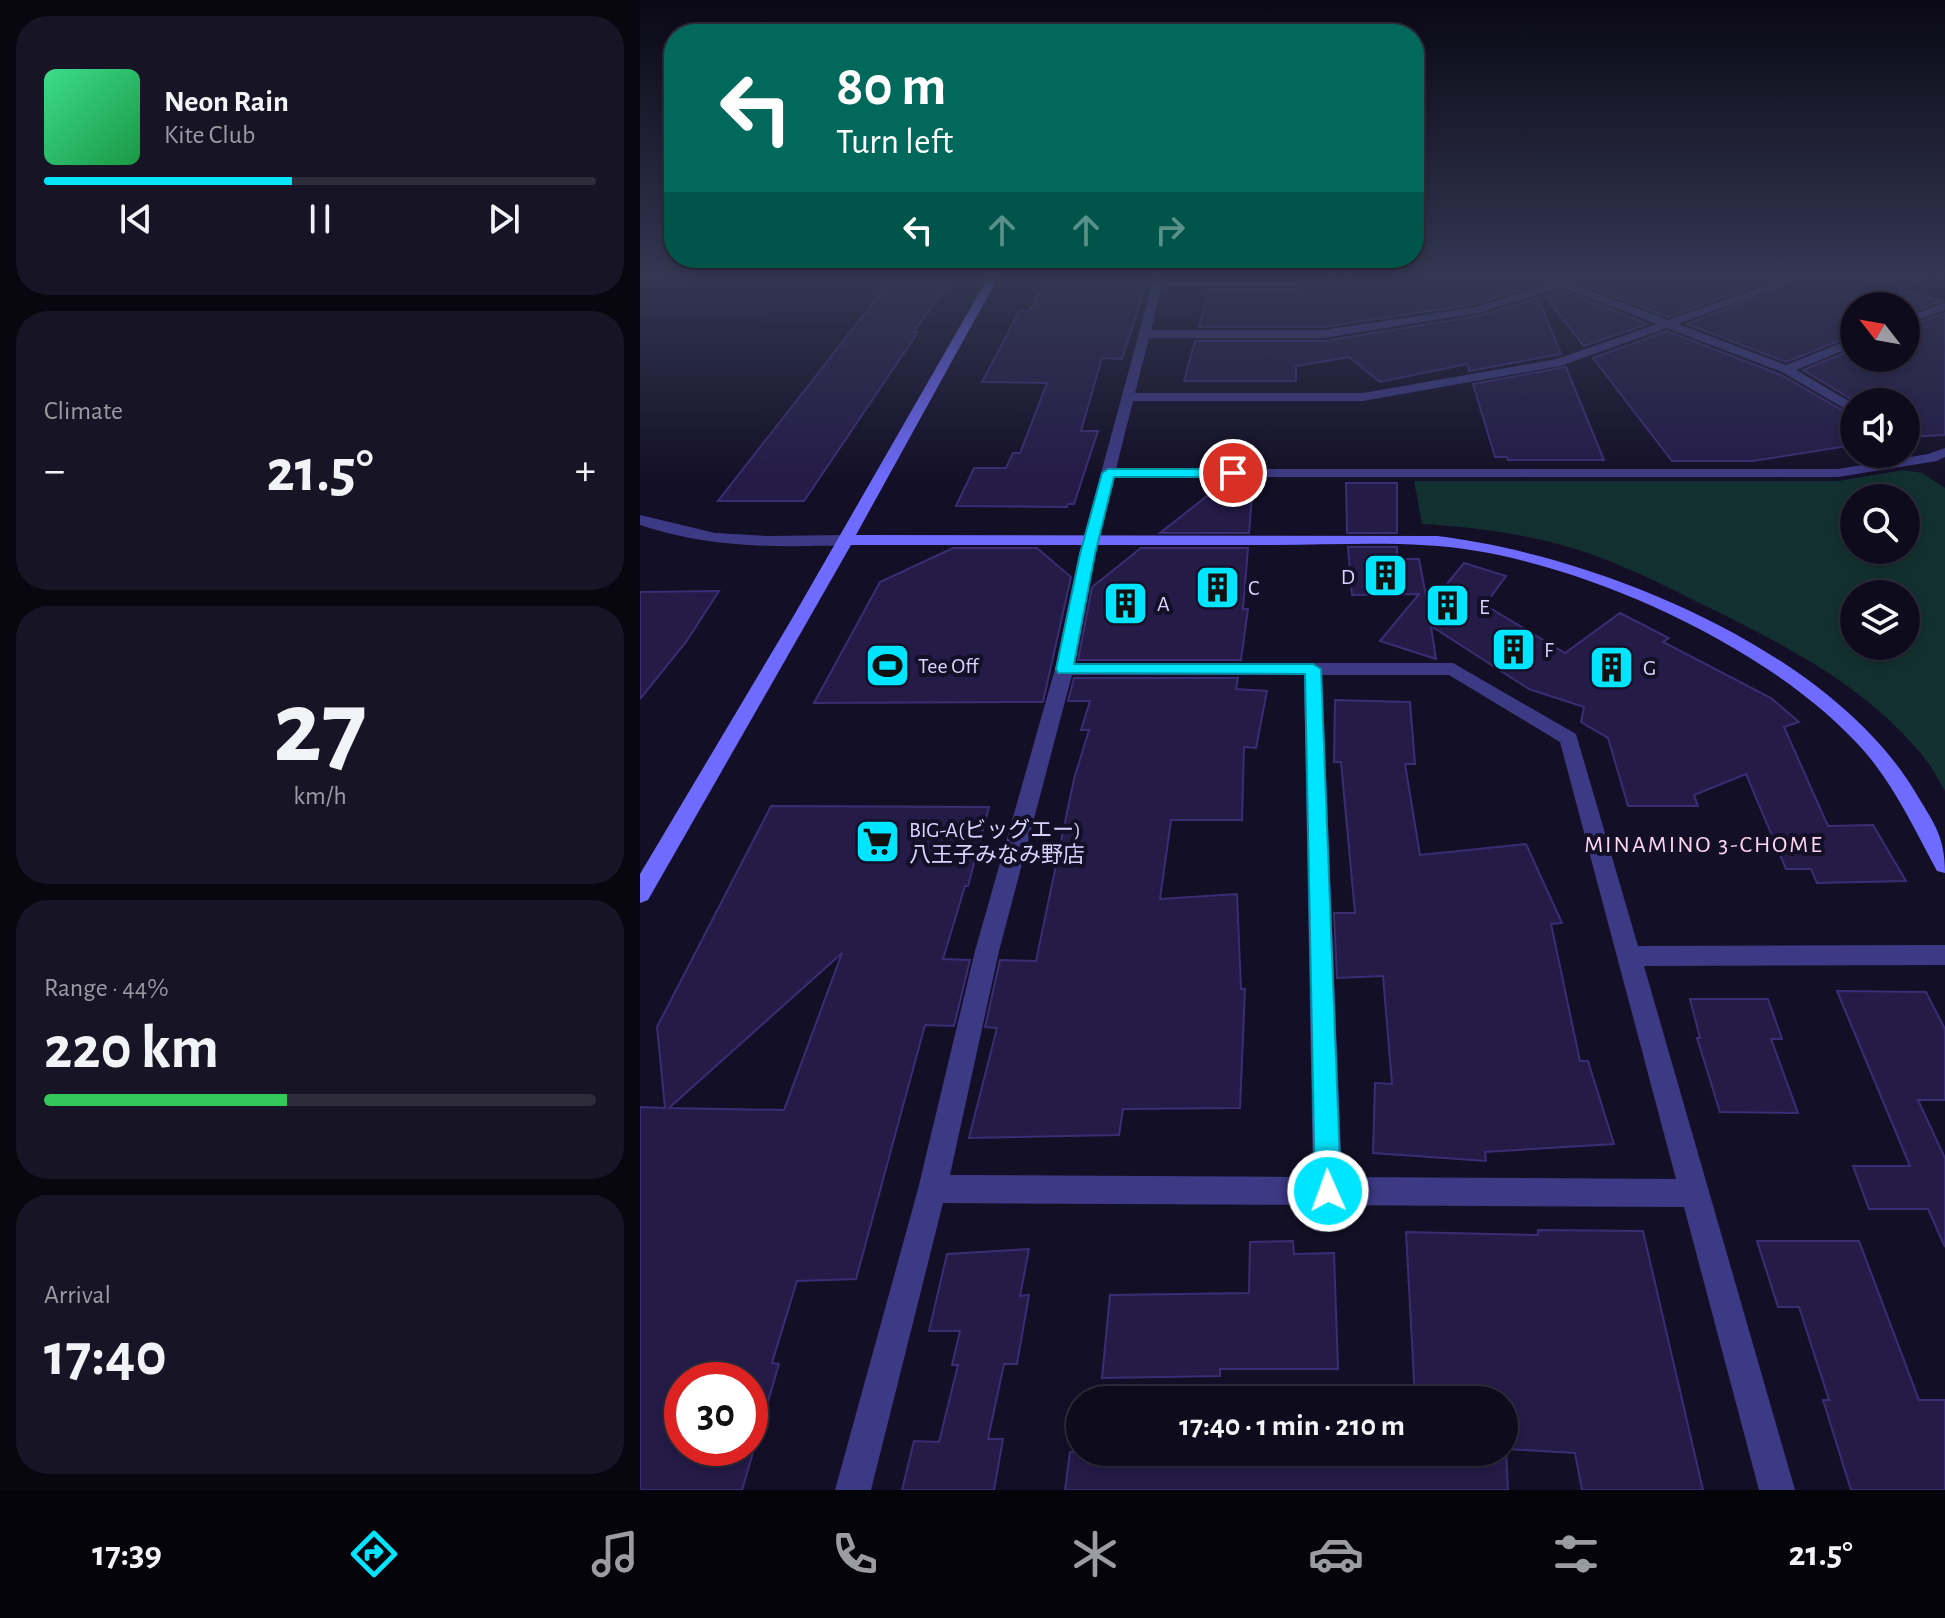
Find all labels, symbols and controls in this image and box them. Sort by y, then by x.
icon: left [704,56,808,160]
text: 80 m [836,59,946,115]
text: Neon Rain [164,87,289,117]
text: Kite Club [164,122,255,148]
text: Turn left [836,124,953,160]
icon: previous [114,197,158,241]
icon: pause [298,197,342,241]
icon: next [482,197,526,241]
icon: left [896,208,940,252]
icon: ahead [980,208,1024,252]
icon: ahead [1064,208,1108,252]
icon: right [1148,208,1192,252]
north arrow [1840,292,1920,372]
map controls [1840,292,1920,660]
button: sound [1840,388,1920,468]
text: Climate [44,398,123,424]
pin [1199,439,1267,507]
text: 21.5° [266,442,374,502]
text: − [44,449,65,493]
text: + [575,449,596,493]
icon: arrive [1211,451,1255,495]
button: search [1840,484,1920,564]
building icon: D [1362,552,1410,600]
building icon: C [1193,563,1241,611]
place label: D [1341,566,1355,588]
place label: C [1248,577,1259,599]
building icon: A [1102,579,1150,627]
button: layers [1840,580,1920,660]
building icon: E [1424,582,1472,630]
place label: A [1157,593,1170,615]
place label: E [1479,596,1490,618]
building icon: F [1489,625,1537,673]
place label: F [1544,639,1554,661]
sports icon: Tee Off [863,641,911,689]
building icon: G [1588,643,1636,691]
place label: Tee Off [918,655,980,677]
place label: G [1643,657,1656,679]
text: 27 [273,677,367,781]
text: km/h [293,783,347,809]
supermarket icon: BIG-A(ビッグエー) 八王子みなみ野店 [854,818,902,866]
place label: BIG-A(ビッグエー) 八王子みなみ野店 [909,818,1085,866]
district label: MINAMINO 3-CHOME [1584,833,1824,857]
text: Range · 44% [44,975,169,1001]
text: 220 km [44,1019,219,1079]
position arrow [1286,1149,1370,1233]
text: Arrival [44,1282,111,1308]
text: 17:40 [44,1326,167,1386]
speed limit sign: 30 [664,1362,768,1466]
text: 17:40 · 1 min · 210 m [1179,1411,1405,1441]
icon: directions [346,1526,402,1582]
icon: music [587,1526,643,1582]
icon: phone [827,1526,883,1582]
icon: climate [1067,1526,1123,1582]
icon: car [1308,1526,1364,1582]
icon: filters [1548,1526,1604,1582]
text: 17:39 [92,1536,162,1572]
text: 21.5° [1788,1536,1853,1572]

